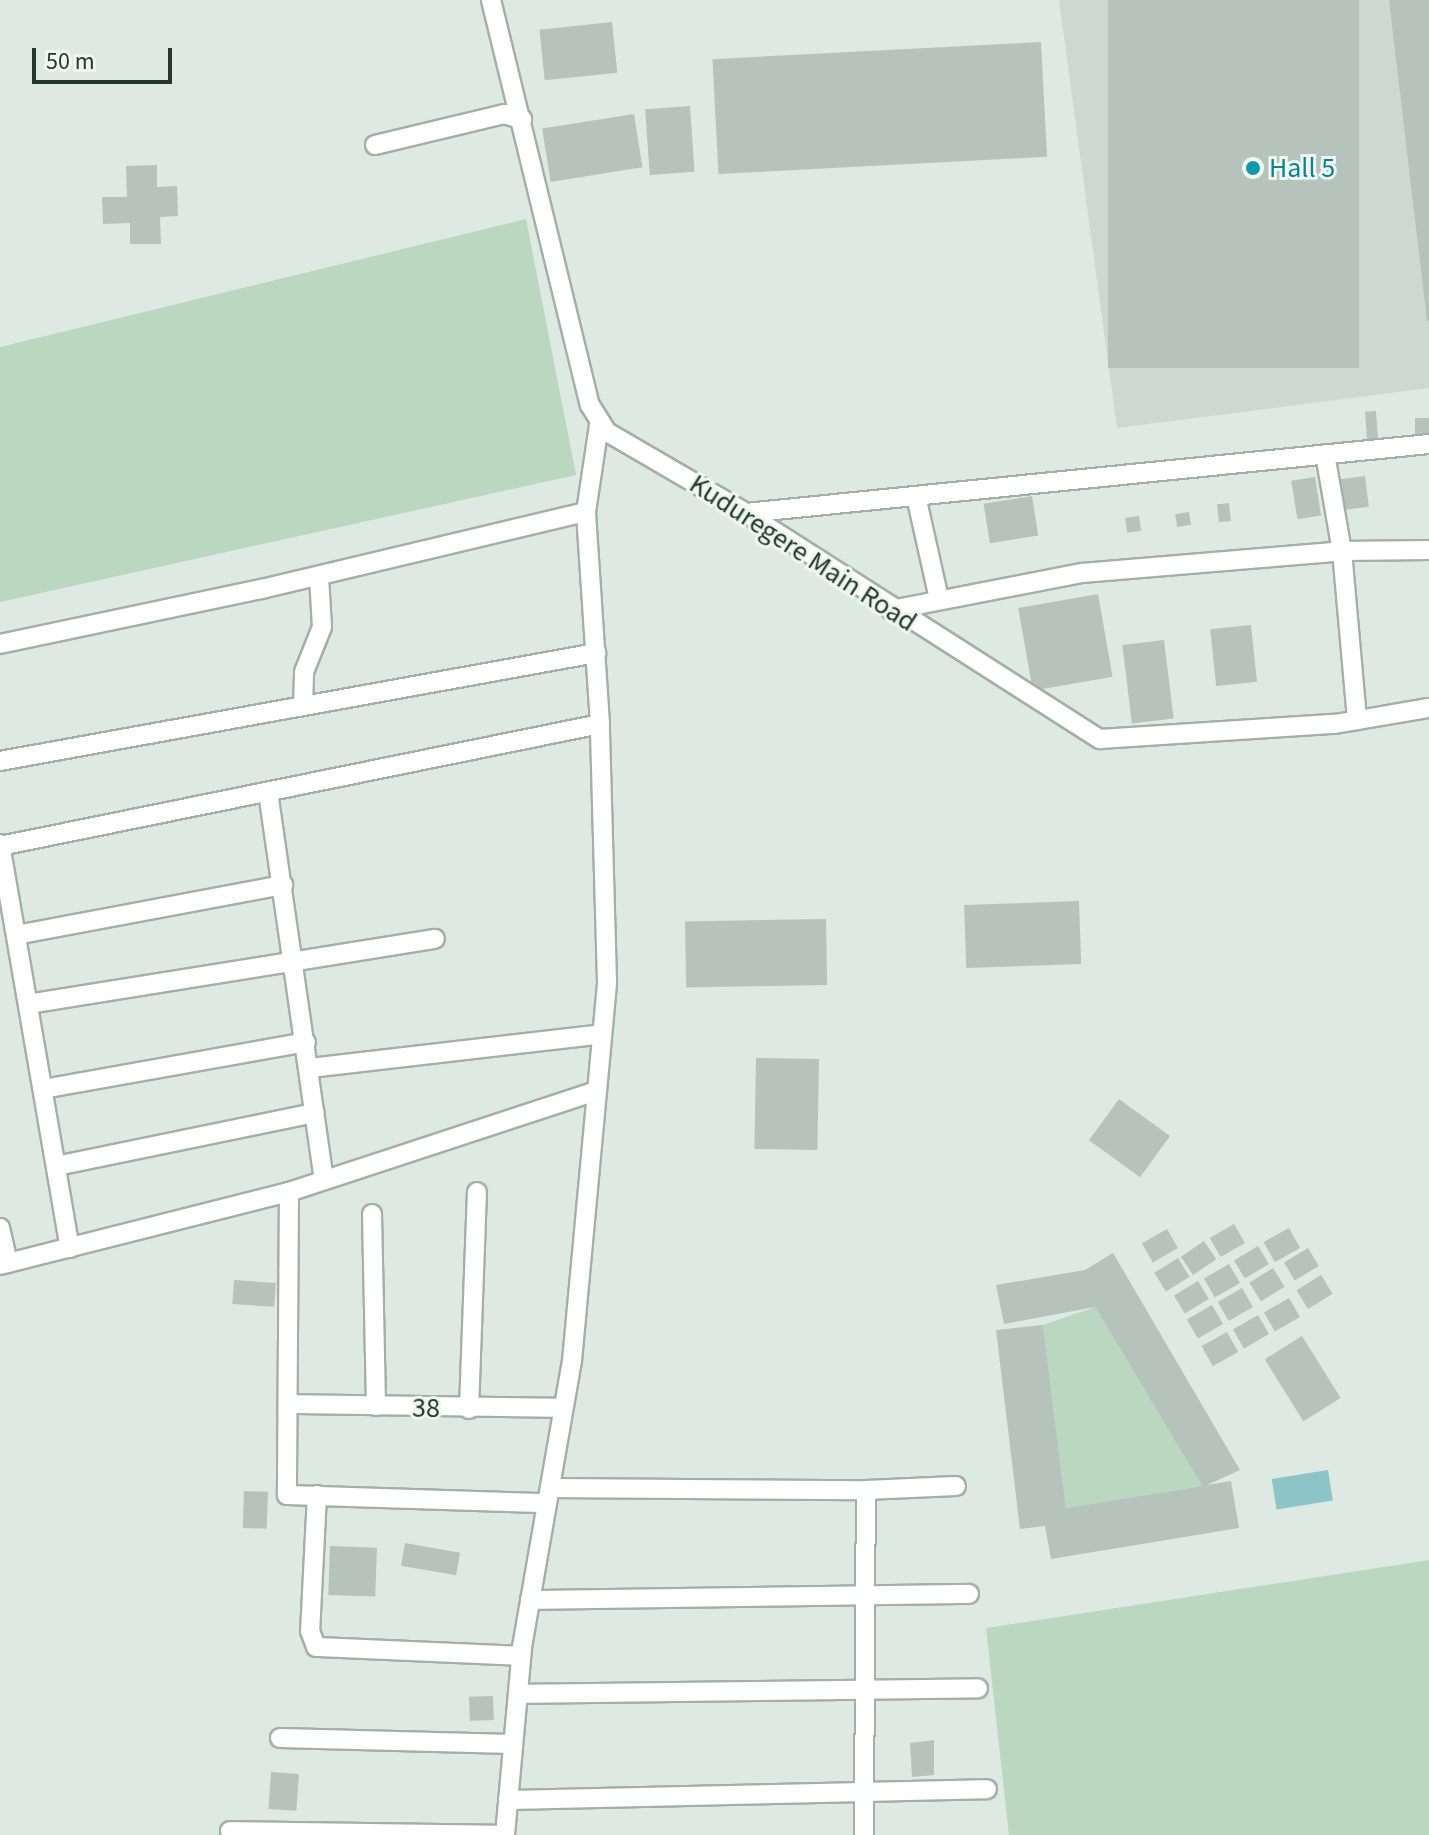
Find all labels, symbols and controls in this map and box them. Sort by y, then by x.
scale bar [36,32,176,82]
text: 50 m [46,44,95,79]
place label: Hall 5 [1269,151,1335,185]
marker: Hall 5 [1244,159,1262,177]
street label: Kuduregere Main Road [683,467,923,639]
street label: 38 [412,1391,440,1425]

